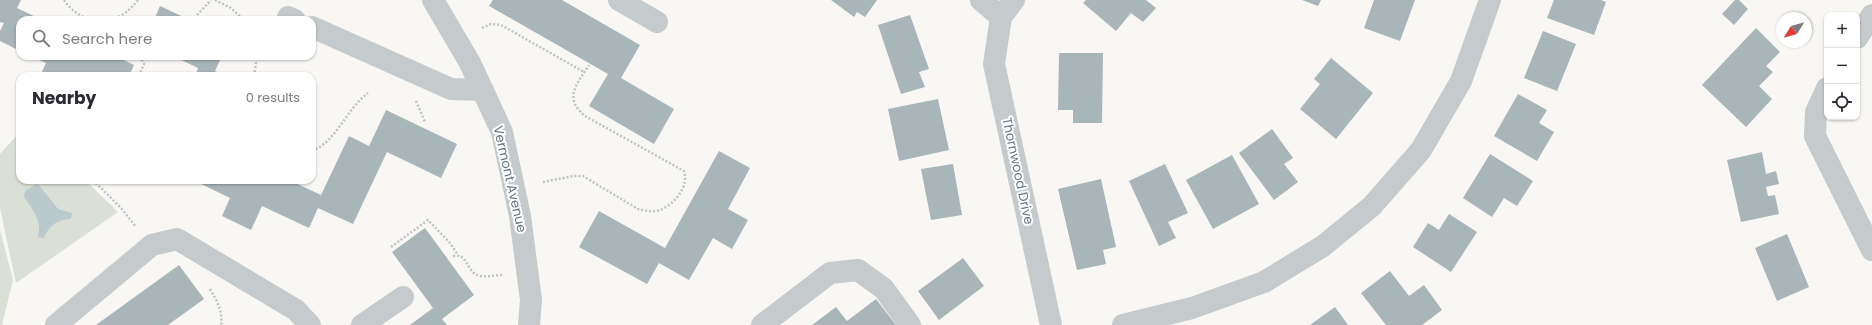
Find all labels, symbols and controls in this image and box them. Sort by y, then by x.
north arrow [1776,12,1812,48]
map controls [1824,12,1860,120]
button: + [1824,12,1860,48]
search box [16,16,316,60]
icon: search [30,27,52,49]
text: Search here [62,28,152,49]
button: − [1824,48,1860,84]
button: locate [1824,84,1860,120]
text: Nearby [32,86,96,110]
text: 0 results [246,88,300,107]
street label: Thornwood Drive [997,116,1039,226]
street label: Vermont Avenue [489,124,531,234]

